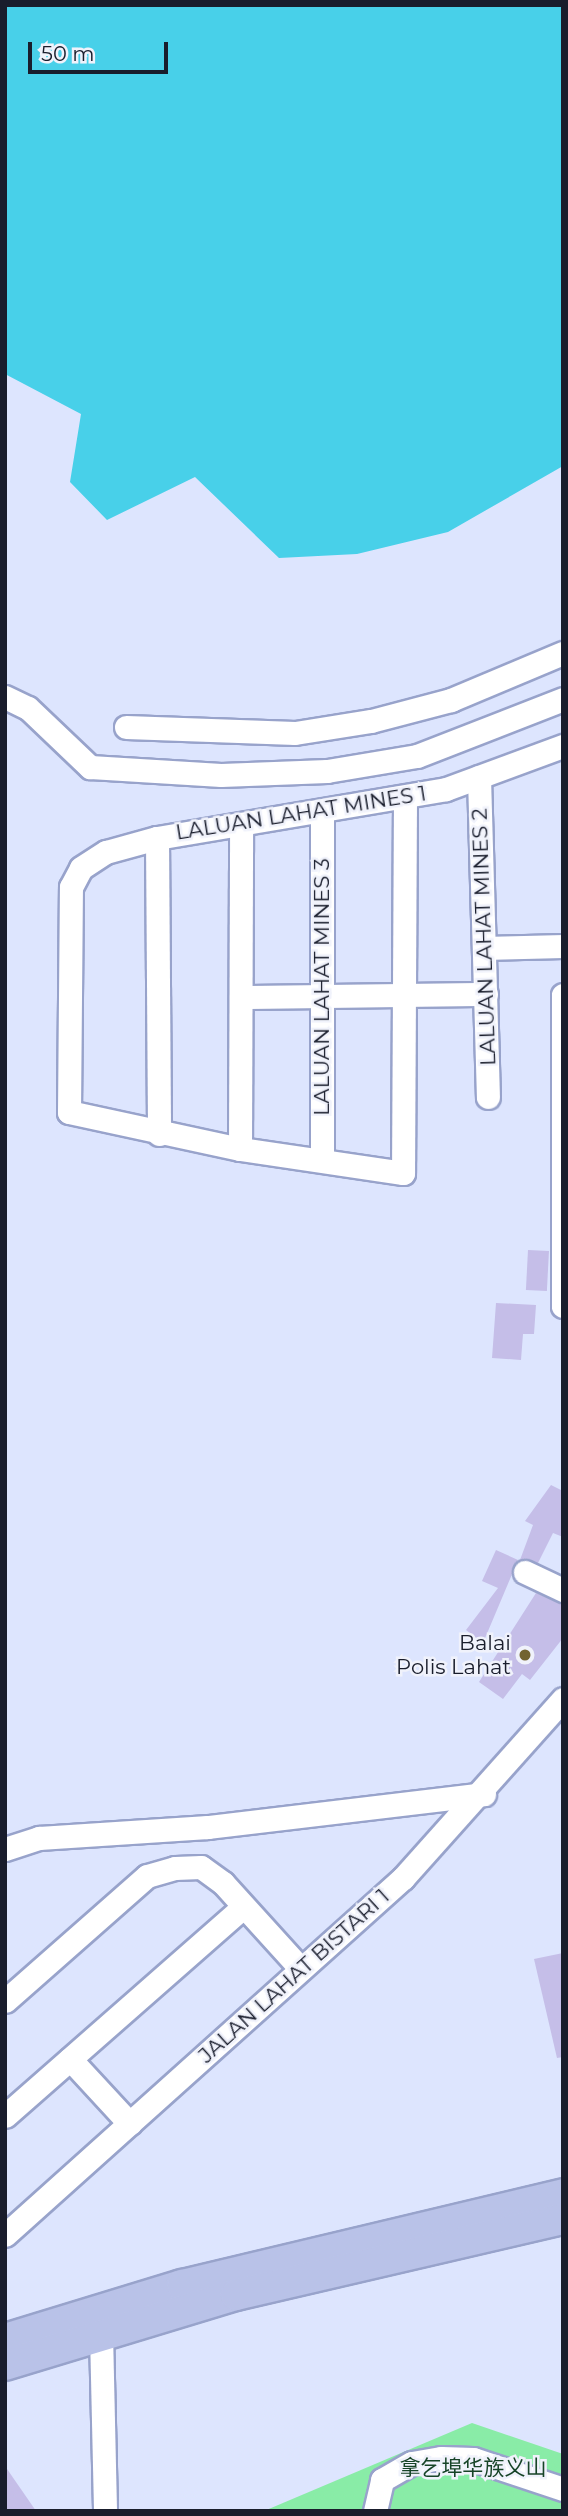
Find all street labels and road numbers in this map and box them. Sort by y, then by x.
street label: LALUAN LAHAT MINES 1 [174,781,428,845]
street label: LALUAN LAHAT MINES 2 [467,808,501,1066]
street label: LALUAN LAHAT MINES 3 [309,858,335,1116]
street label: JALAN LAHAT BISTARI 1 [194,1884,394,2068]

